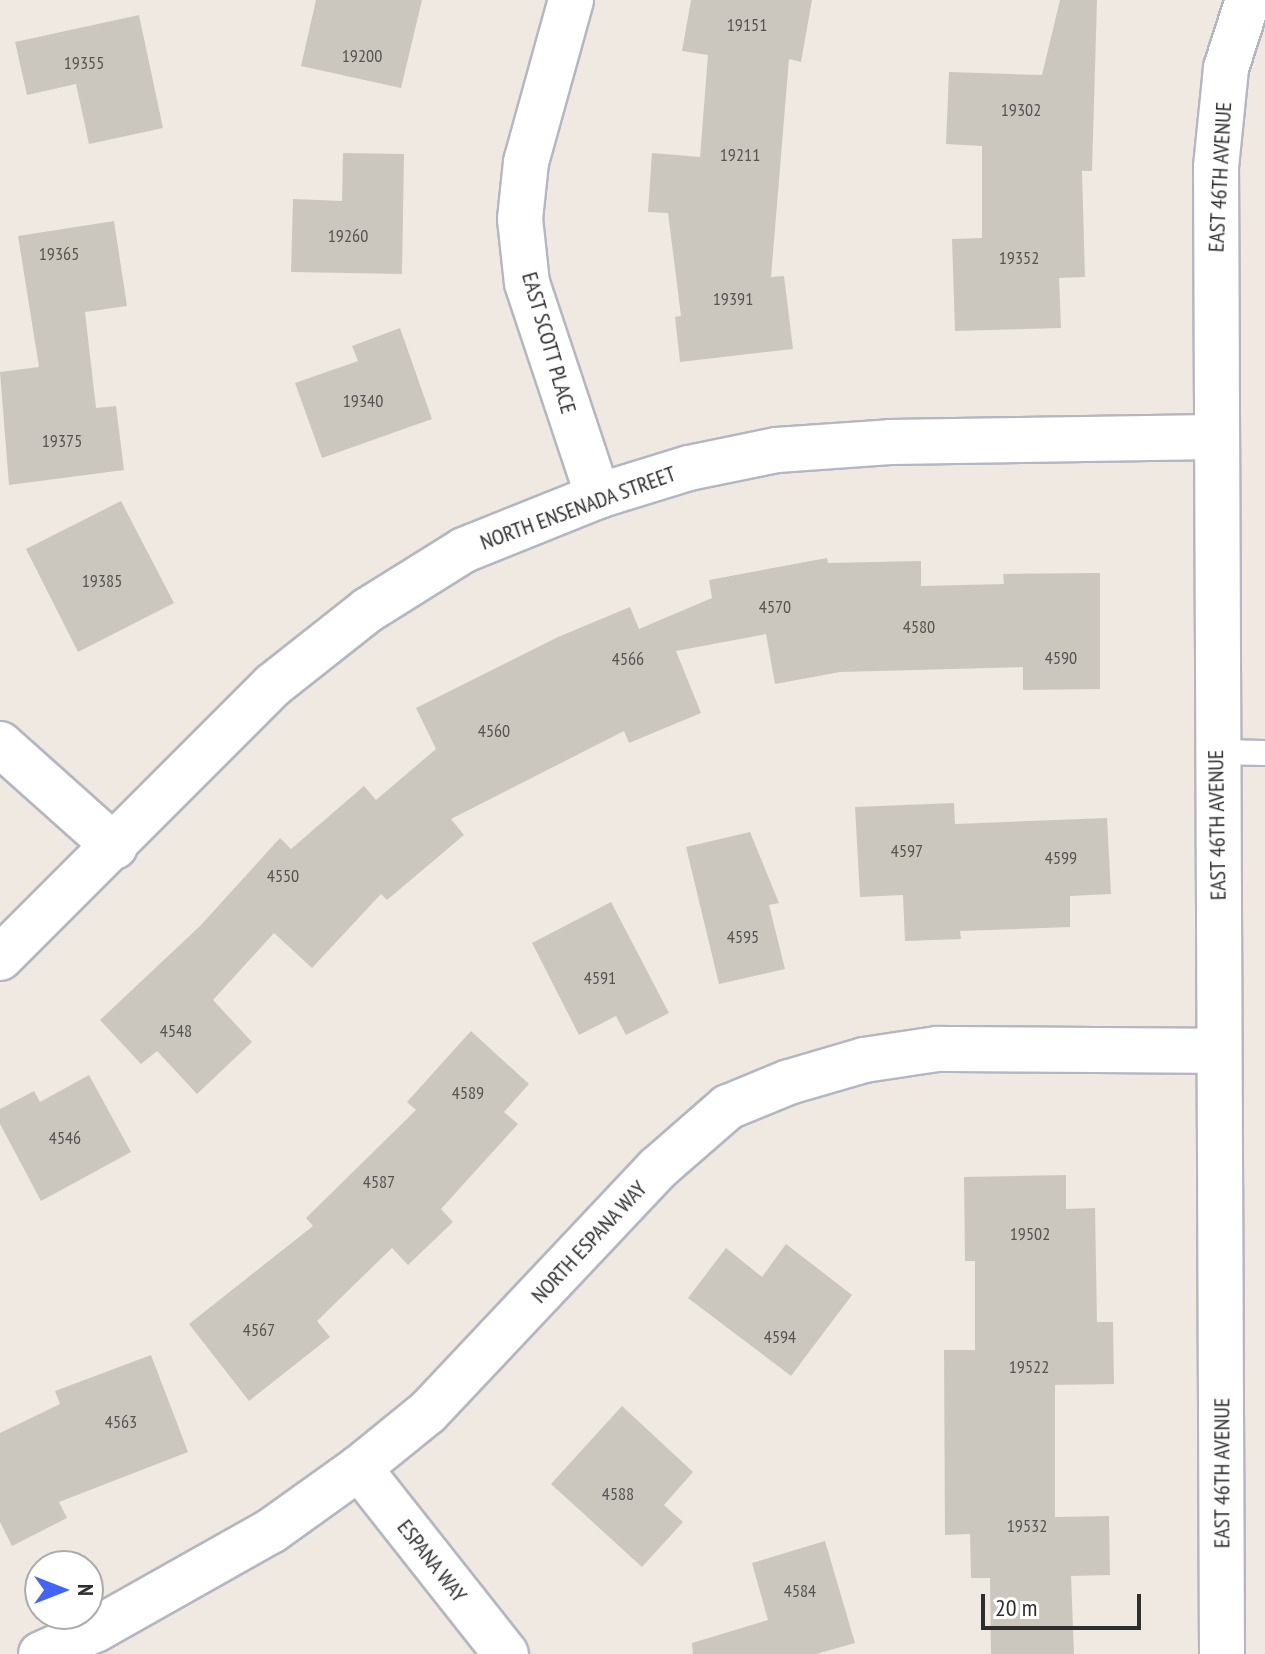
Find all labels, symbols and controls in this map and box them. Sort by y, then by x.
house number: 19151 [727,14,767,36]
house number: 19200 [342,45,382,67]
house number: 19355 [64,52,104,74]
house number: 19302 [1001,99,1041,121]
street label: EAST 46TH AVENUE [1203,101,1237,253]
house number: 19211 [720,144,760,166]
house number: 19260 [328,225,368,247]
house number: 19365 [39,243,79,265]
house number: 19352 [999,247,1039,269]
street label: EAST SCOTT PLACE [516,268,582,418]
house number: 19391 [713,288,753,310]
house number: 19340 [343,390,383,412]
house number: 19375 [42,430,82,452]
street label: NORTH ENSENADA STREET [476,460,680,556]
house number: 19385 [82,570,122,592]
house number: 4570 [759,596,791,618]
house number: 4580 [903,616,935,638]
house number: 4590 [1045,647,1077,669]
house number: 4566 [612,648,644,670]
house number: 4560 [478,720,510,742]
street label: EAST 46TH AVENUE [1202,749,1232,901]
house number: 4597 [891,840,923,862]
house number: 4599 [1045,847,1077,869]
house number: 4550 [267,865,299,887]
house number: 4595 [727,926,759,948]
house number: 4591 [584,967,616,989]
house number: 4548 [160,1020,192,1042]
house number: 4589 [452,1082,484,1104]
house number: 4546 [49,1127,81,1149]
house number: 4587 [363,1171,395,1193]
street label: NORTH ESPANA WAY [525,1175,653,1309]
house number: 19502 [1010,1223,1050,1245]
house number: 4567 [243,1319,275,1341]
house number: 4594 [764,1326,796,1348]
house number: 19522 [1009,1356,1049,1378]
street label: EAST 46TH AVENUE [1209,1397,1235,1549]
house number: 4563 [105,1411,137,1433]
house number: 4588 [602,1483,634,1505]
street label: ESPANA WAY [391,1514,473,1608]
house number: 19532 [1007,1515,1047,1537]
north arrow [24,1550,104,1630]
scale bar [985,1578,1145,1628]
house number: 4584 [784,1580,816,1602]
text: N [72,1584,100,1596]
text: 20 m [995,1592,1037,1623]

